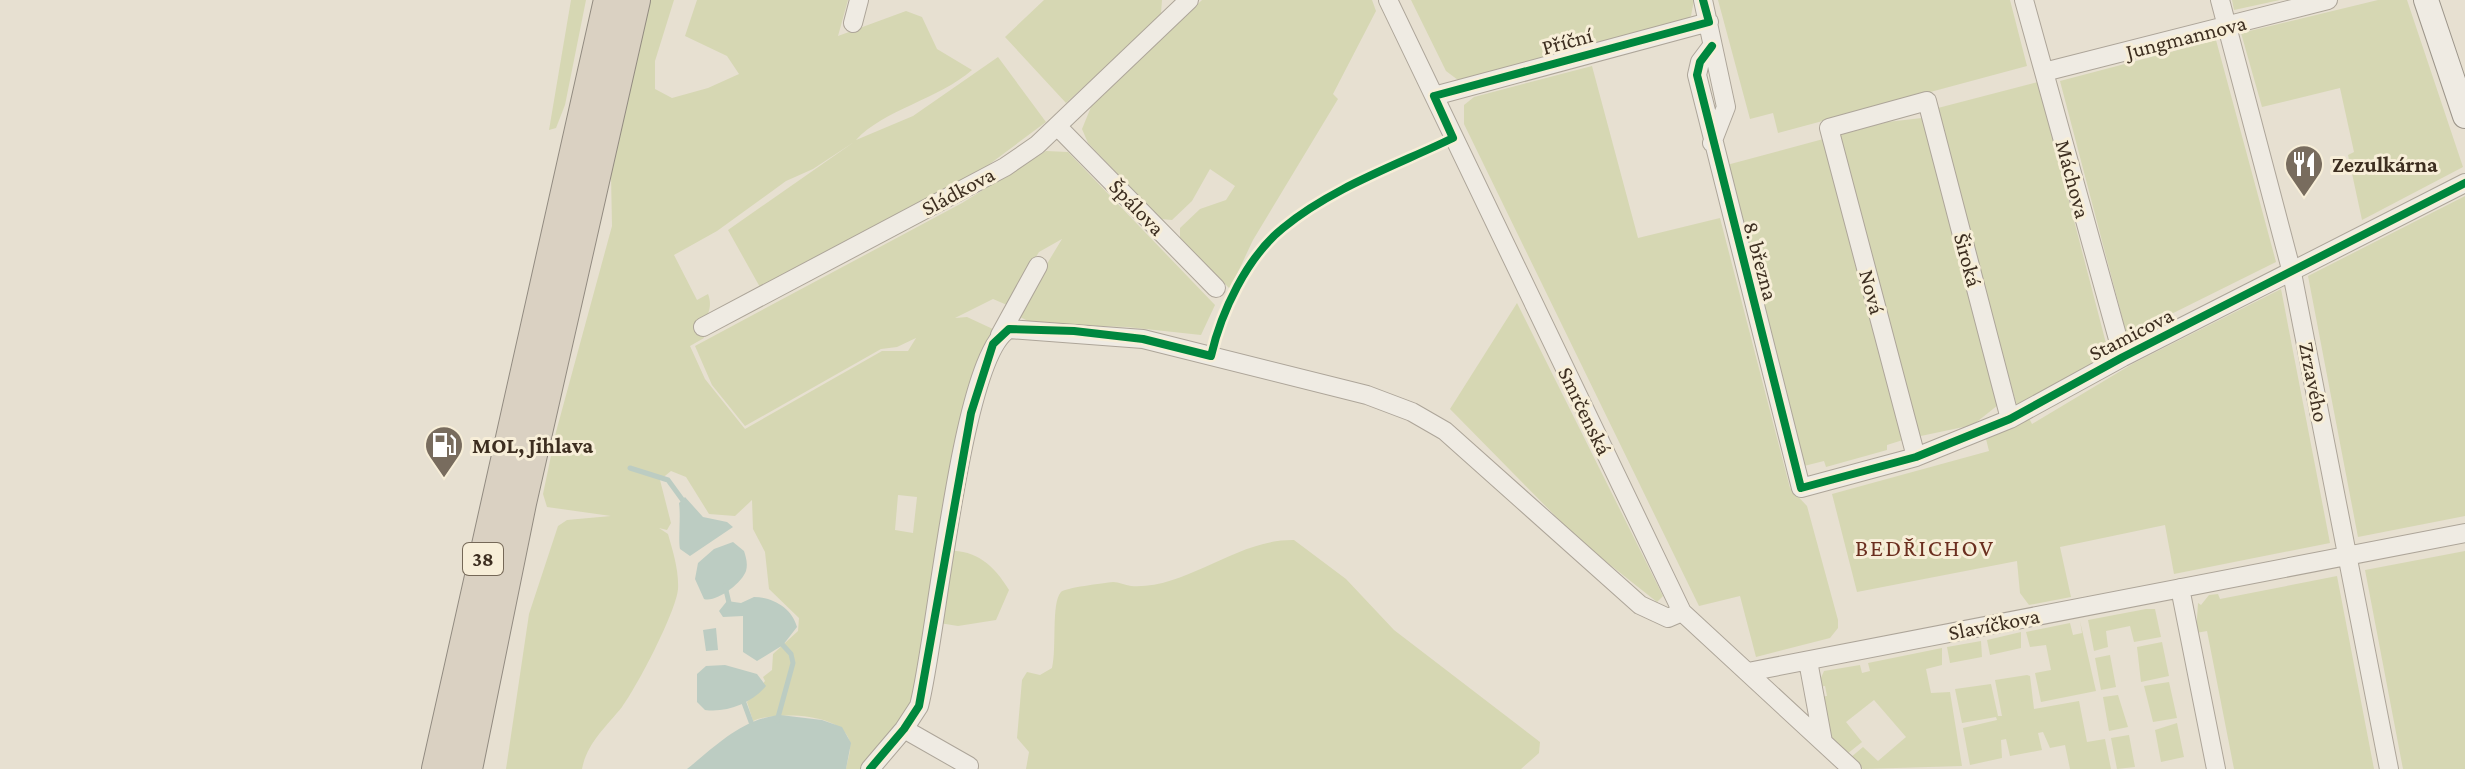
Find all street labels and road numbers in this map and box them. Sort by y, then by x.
street label: Jungmannova [2121,10,2249,65]
street label: Příční [1539,22,1596,60]
street label: Máchova [2051,137,2095,221]
street label: Sládkova [917,161,999,221]
street label: Špálova [1104,174,1170,240]
street label: 8. března [1739,219,1783,303]
street label: Široká [1949,230,1987,290]
street label: Nová [1854,267,1890,317]
street label: Stamicova [2085,302,2177,366]
street label: Zrzavého [2294,340,2334,424]
street label: Smrčenská [1553,363,1617,459]
road number: 38 [463,543,503,575]
street label: Slavíčkova [1946,603,2042,645]

